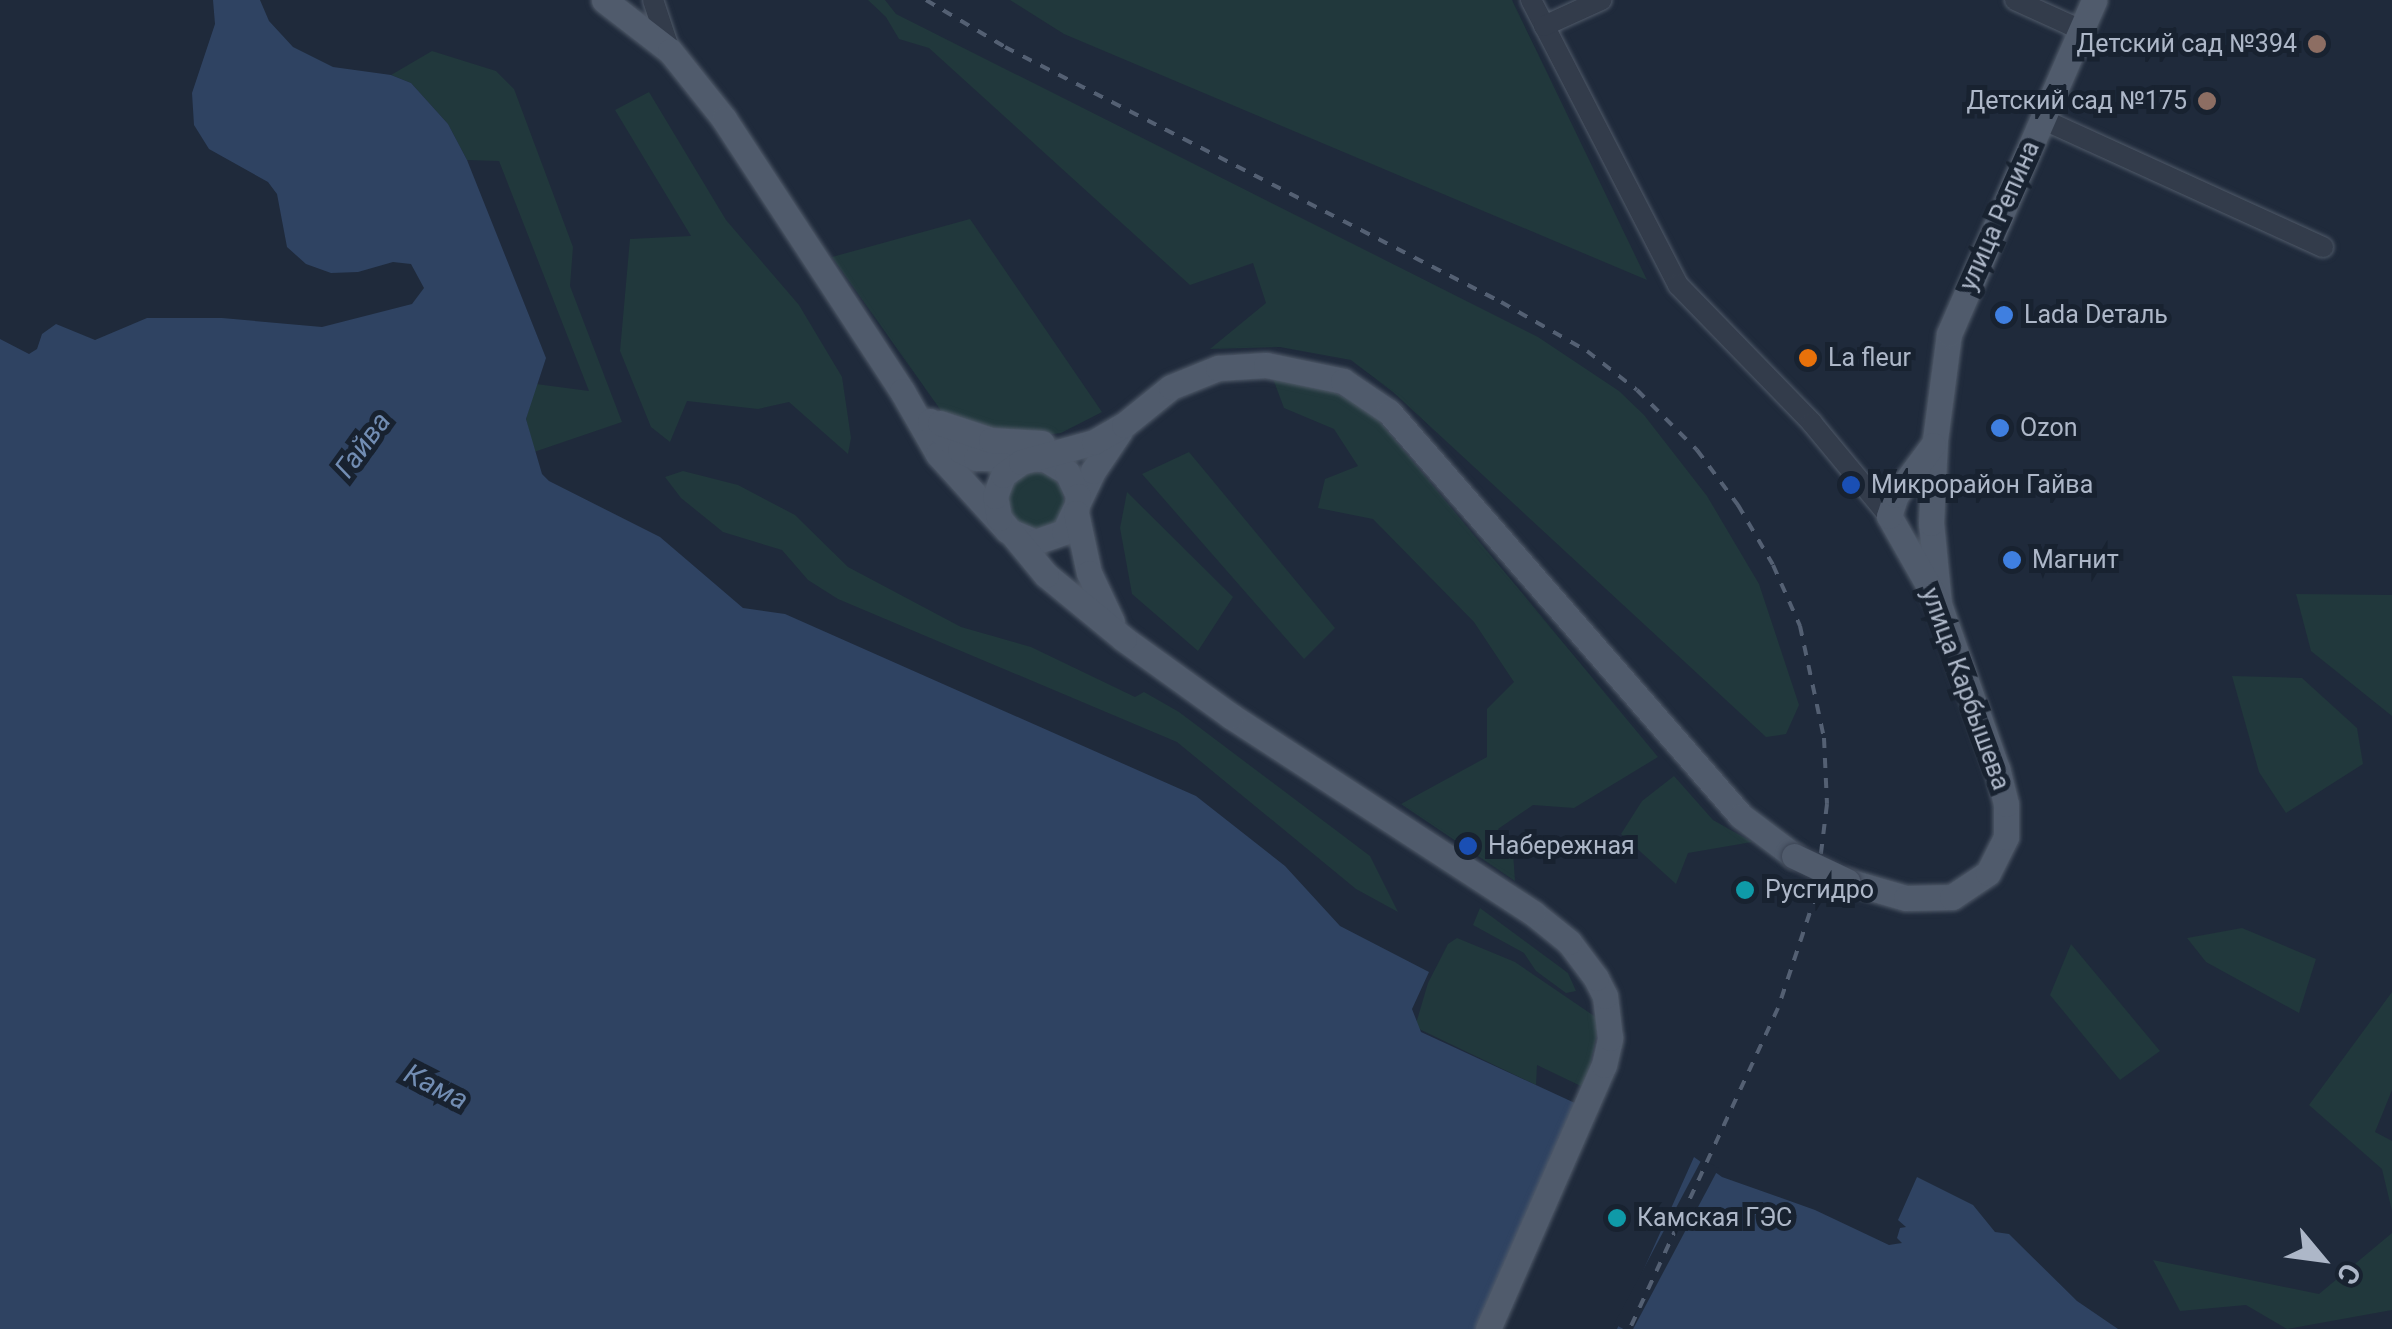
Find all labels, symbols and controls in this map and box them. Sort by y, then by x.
place label: Детский сад №394 [2077,29,2297,59]
marker: Детский сад №394 [2306,33,2328,55]
place label: Детский сад №175 [1967,86,2187,116]
marker: Детский сад №175 [2196,90,2218,112]
street label: улица Репина [1954,137,2046,295]
place label: Lada Dеталь [2024,300,2168,330]
marker: Lada Dеталь [1993,304,2015,326]
place label: La fleur [1828,343,1911,373]
marker: La fleur [1797,347,1819,369]
water label: Гайва [328,406,398,484]
place label: Ozon [2020,413,2077,443]
marker: Ozon [1989,417,2011,439]
place label: Микрорайон Гайва [1871,470,2093,500]
marker: Микрорайон Гайва [1840,474,1862,496]
place label: Магнит [2032,545,2119,575]
marker: Магнит [2001,549,2023,571]
street label: улица Карбышева [1914,584,2016,794]
place label: Набережная [1488,831,1635,861]
marker: Набережная [1457,835,1479,857]
place label: Русгидро [1765,875,1874,905]
marker: Русгидро [1734,879,1756,901]
water label: Кама [398,1057,474,1117]
place label: Камская ГЭС [1637,1203,1792,1233]
marker: Камская ГЭС [1606,1207,1628,1229]
north arrow [2272,1209,2372,1309]
text: С [2330,1258,2368,1290]

